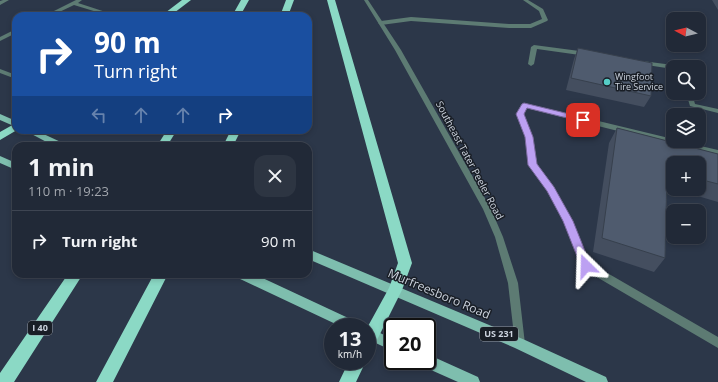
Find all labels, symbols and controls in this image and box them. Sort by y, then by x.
north arrow [666,12,706,52]
map controls [666,12,706,244]
text: 90 m [94,23,161,61]
icon: right [28,28,80,80]
text: Turn right [94,59,177,83]
button: search [666,60,706,100]
place label: Wingfoot Tire Service [615,70,663,93]
marker: Wingfoot Tire Service [602,77,612,87]
street label: Southeast Tater Peeler Road [433,98,507,222]
pin [566,103,600,137]
icon: left [88,104,110,126]
icon: ahead [130,104,152,126]
icon: ahead [172,104,194,126]
icon: right [214,104,236,126]
button: layers [666,108,706,148]
icon: arrive [572,109,594,131]
text: 1 min [28,150,95,183]
button: close [254,155,296,197]
button: + [666,156,706,196]
text: 110 m · 19:23 [28,182,109,200]
button: − [666,204,706,244]
icon: right [28,230,50,252]
text: Turn right [62,231,137,251]
text: 90 m [261,231,296,251]
position arrow [565,245,607,287]
street label: Murfreesboro Road [385,264,493,323]
speed limit sign: 20 [384,318,436,370]
road number: I 40 [28,321,52,335]
text: 13 [339,325,361,352]
road number: US 231 [480,327,518,341]
text: km/h [338,347,362,361]

